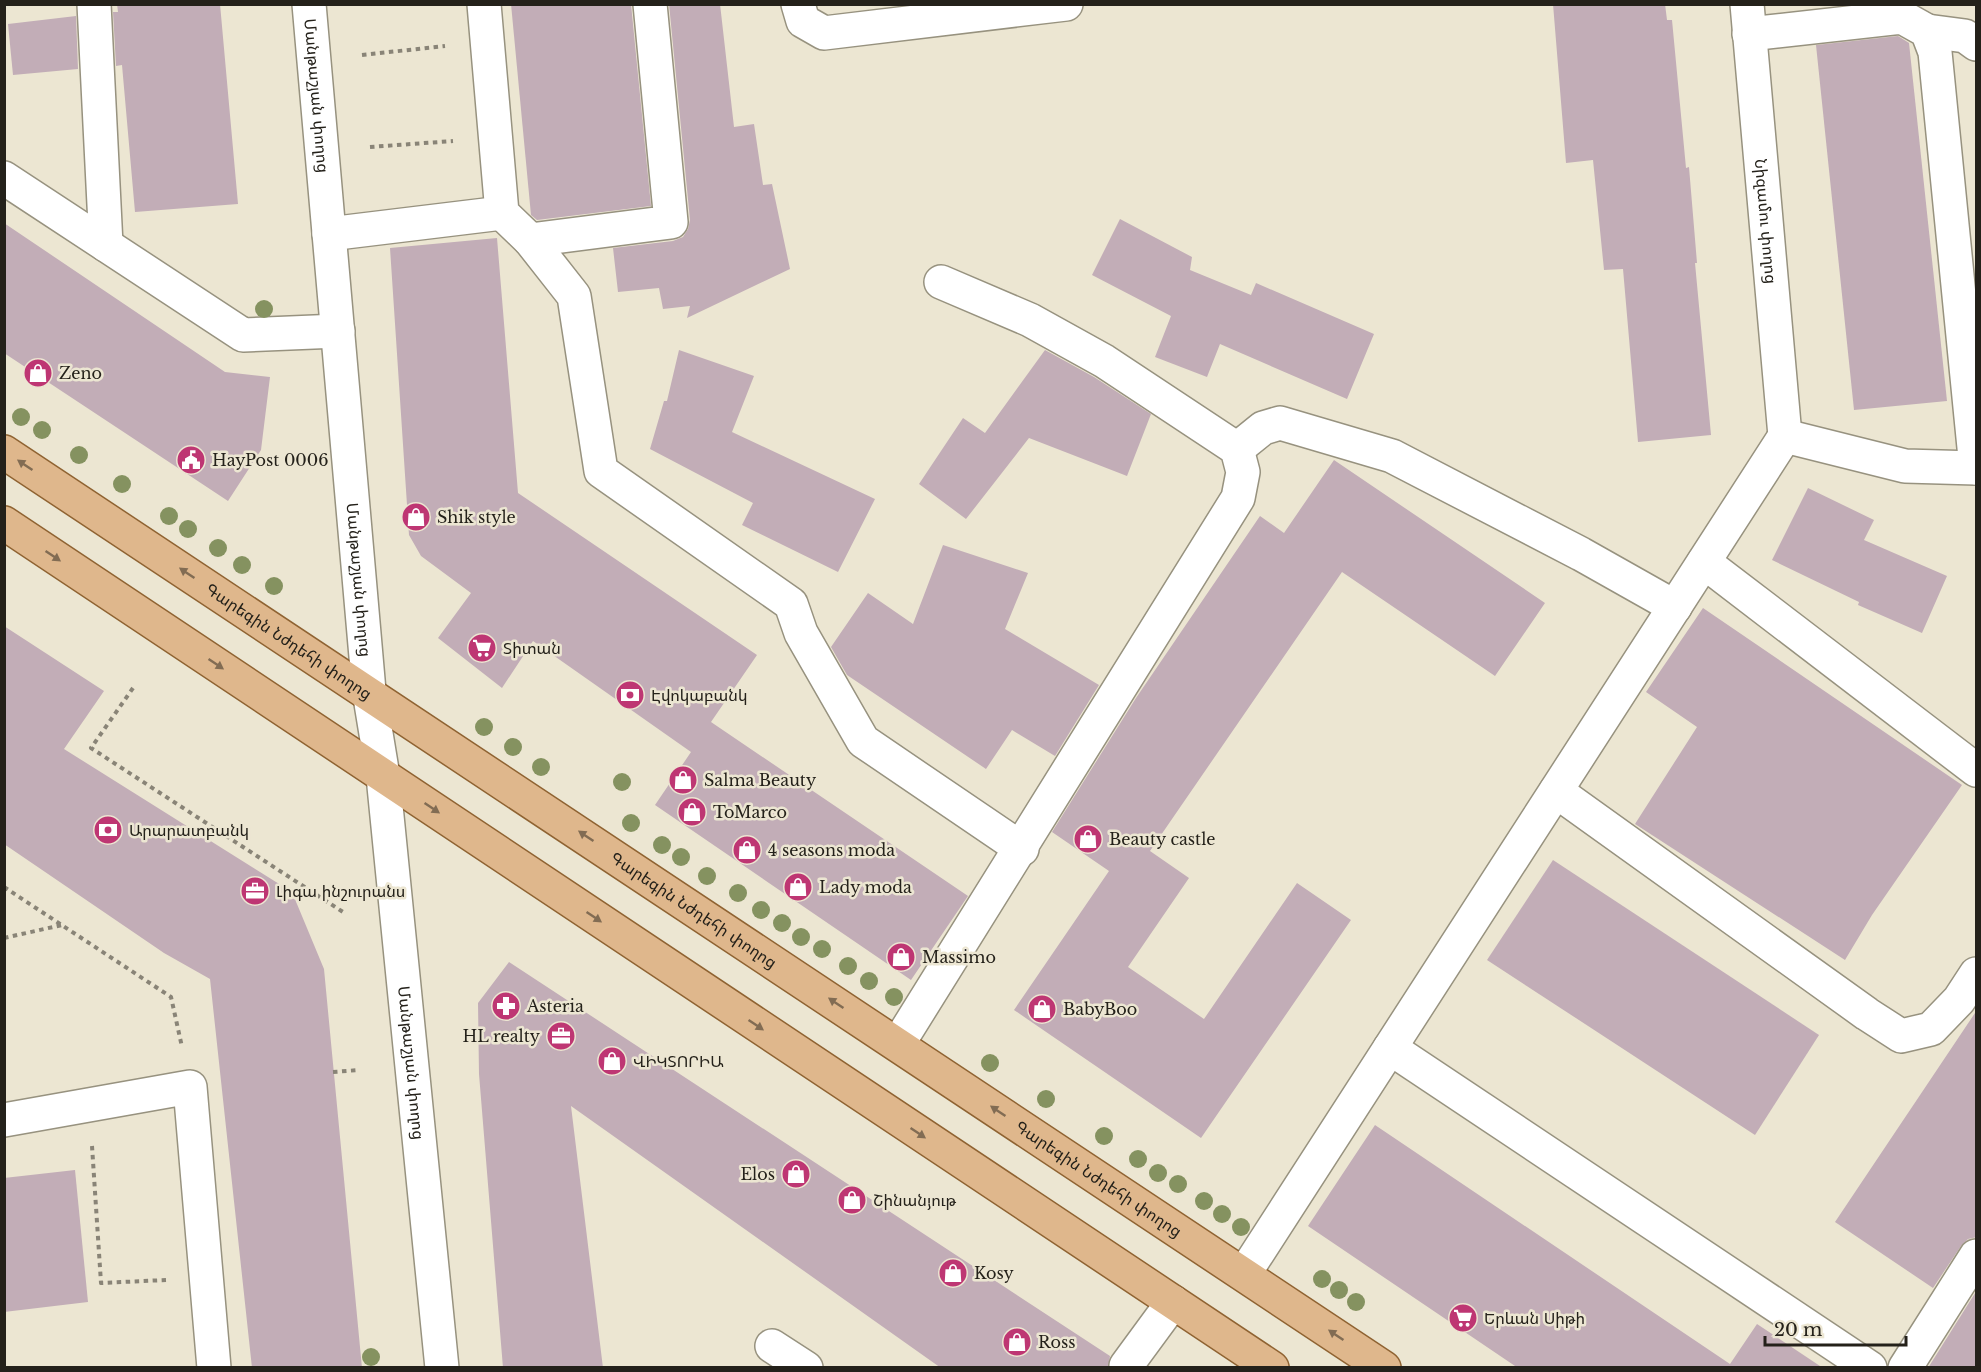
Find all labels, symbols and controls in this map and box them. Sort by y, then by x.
street label: Մանթաշյան փողոց [300,18,334,174]
street label: Նիզամու փողոց [1751,158,1782,285]
shop icon: Zeno [22,357,54,389]
place label: Zeno [59,363,102,383]
public building icon: HayPost 0006 [175,444,207,476]
place label: HayPost 0006 [212,450,328,470]
one-way arrow [17,460,33,471]
shop icon: Shik style [400,501,432,533]
street label: Մանթաշյան փողոց [343,502,376,658]
place label: Shik style [437,507,516,527]
one-way arrow [45,550,61,561]
one-way arrow [179,568,195,579]
street label: Գարեգին Նժդեհի փողոց [202,579,376,704]
supermarket icon: Տիտան [466,632,498,664]
place label: Տիտան [503,638,561,658]
one-way arrow [207,658,223,670]
bank icon: Էվոկաբանկ [614,679,646,711]
place label: Էվոկաբանկ [651,685,747,705]
shop icon: Salma Beauty [667,764,699,796]
place label: Salma Beauty [704,770,817,790]
shop icon: ToMarco [676,796,708,828]
place label: ToMarco [713,802,787,822]
one-way arrow [423,803,440,814]
bank icon: Արարատբանկ [92,814,124,846]
place label: Արարատբանկ [129,820,249,840]
shop icon: Beauty castle [1072,823,1104,855]
place label: Beauty castle [1109,829,1216,849]
one-way arrow [578,831,595,842]
shop icon: 4 seasons moda [731,834,763,866]
place label: 4 seasons moda [768,840,895,860]
street label: Գարեգին Նժդեհի փողոց [607,847,781,972]
shop icon: Lady moda [782,871,814,903]
office icon: Լիգա ինշուրանս [239,875,271,907]
place label: Lady moda [819,877,912,897]
place label: Լիգա ինշուրանս [276,881,405,901]
one-way arrow [586,911,602,922]
shop icon: Massimo [885,941,917,973]
place label: Massimo [922,947,996,967]
street label: Մանթաշյան փողոց [394,985,429,1141]
pharmacy icon: Asteria [490,990,522,1022]
shop icon: BabyBoo [1026,993,1058,1025]
place label: Asteria [526,996,584,1016]
one-way arrow [828,998,844,1009]
place label: BabyBoo [1063,999,1137,1019]
one-way arrow [748,1019,764,1030]
office icon: HL realty [545,1020,577,1052]
place label: HL realty [462,1026,541,1046]
shop icon: ՎԻԿՏՈՐԻԱ [596,1045,628,1077]
place label: ՎԻԿՏՈՐԻԱ [633,1051,724,1071]
one-way arrow [991,1105,1007,1117]
street label: Գարեգին Նժդեհի փողոց [1012,1116,1186,1241]
one-way arrow [910,1127,926,1139]
shop icon: Elos [780,1158,812,1190]
place label: Elos [740,1164,775,1184]
shop icon: Շինանյութ [836,1184,868,1216]
place label: Շինանյութ [873,1190,957,1210]
shop icon: Kosy [937,1257,969,1289]
place label: Kosy [974,1263,1015,1283]
supermarket icon: Երևան Սիթի [1447,1302,1479,1334]
place label: Երևան Սիթի [1484,1308,1585,1328]
scale bar [1765,1309,1906,1347]
text: 20 m [1774,1319,1822,1341]
shop icon: Ross [1001,1326,1033,1358]
one-way arrow [1328,1329,1344,1341]
place label: Ross [1038,1332,1075,1352]

